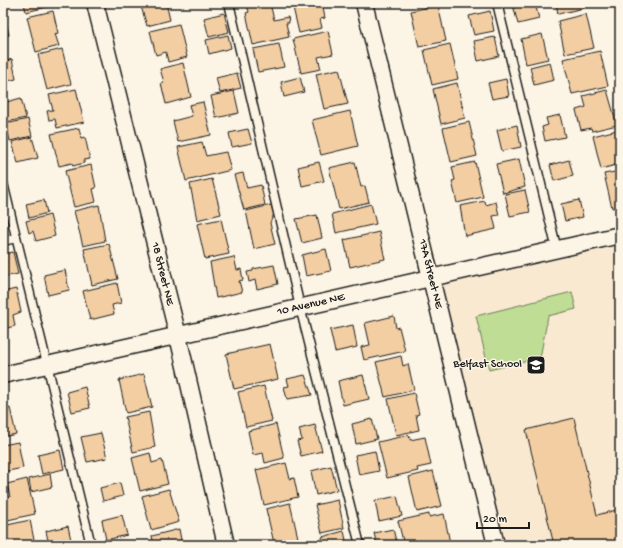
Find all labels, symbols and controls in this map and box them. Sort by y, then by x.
street label: 17A Street NE [414,237,446,311]
street label: 18 Street NE [147,240,177,307]
street label: 10 Avenue NE [275,290,347,320]
school or university icon: Belfast School [525,354,547,376]
place label: Belfast School [452,358,522,372]
scale bar [477,504,529,530]
text: 20 m [483,513,508,527]

